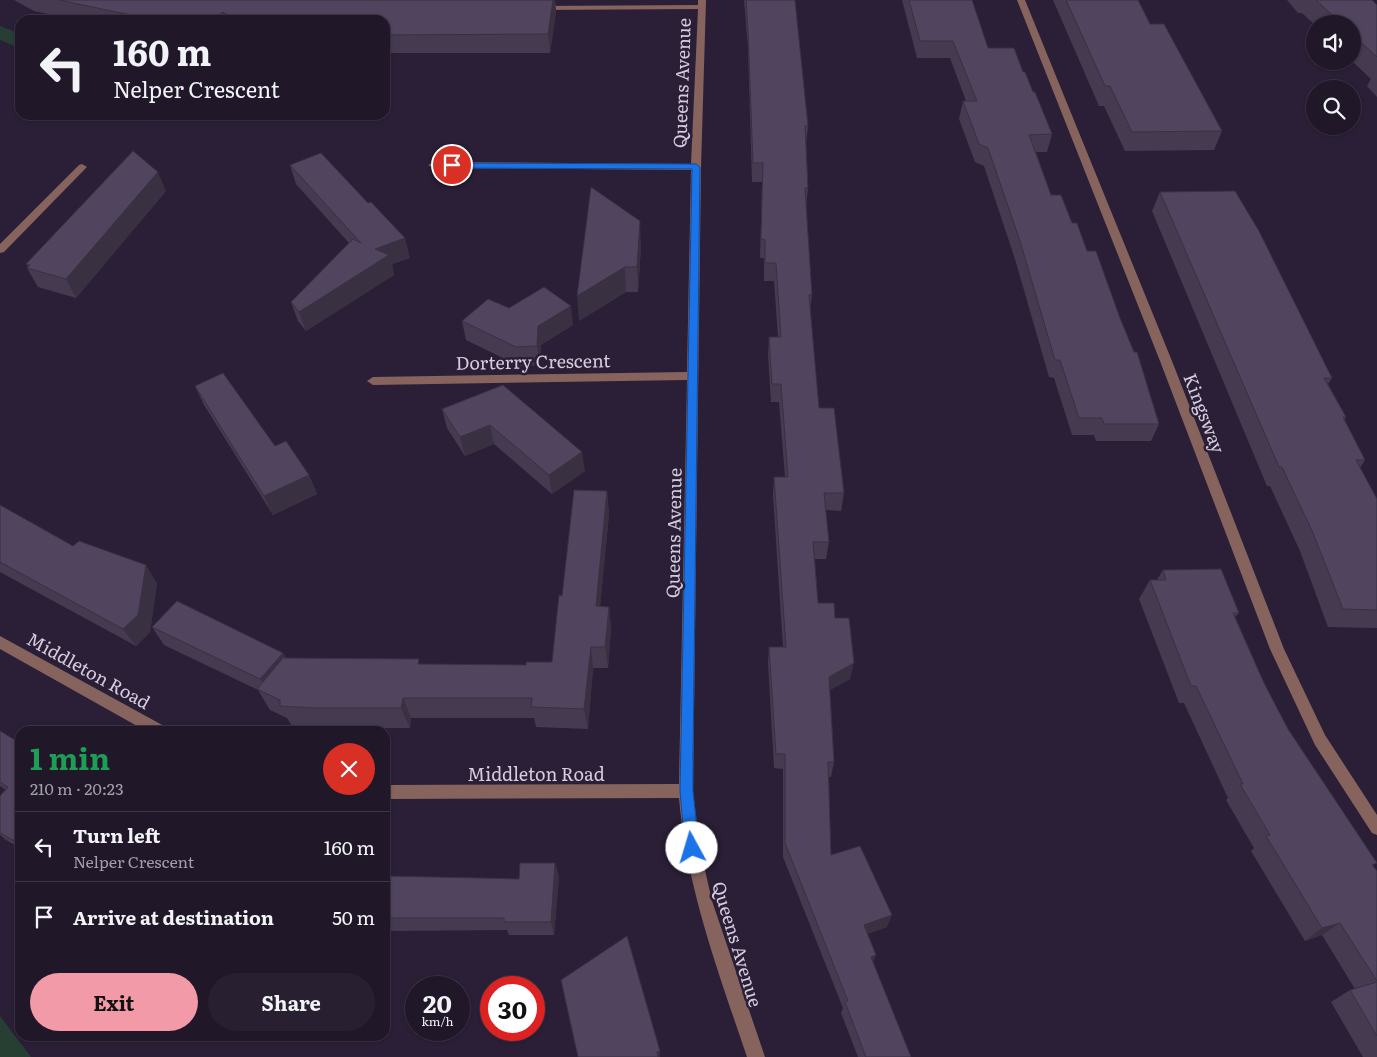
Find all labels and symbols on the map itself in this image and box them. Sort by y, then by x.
street label: Queens Avenue [665,17,697,149]
pin [431,144,473,186]
street label: Dorterry Crescent [455,346,611,376]
street label: Kingsway [1177,369,1233,457]
street label: Queens Avenue [658,468,688,598]
street label: Middleton Road [22,625,156,715]
street label: Middleton Road [467,760,605,787]
position arrow [665,821,717,873]
street label: Queens Avenue [706,878,770,1010]
speed limit sign: 30 [480,976,545,1041]

